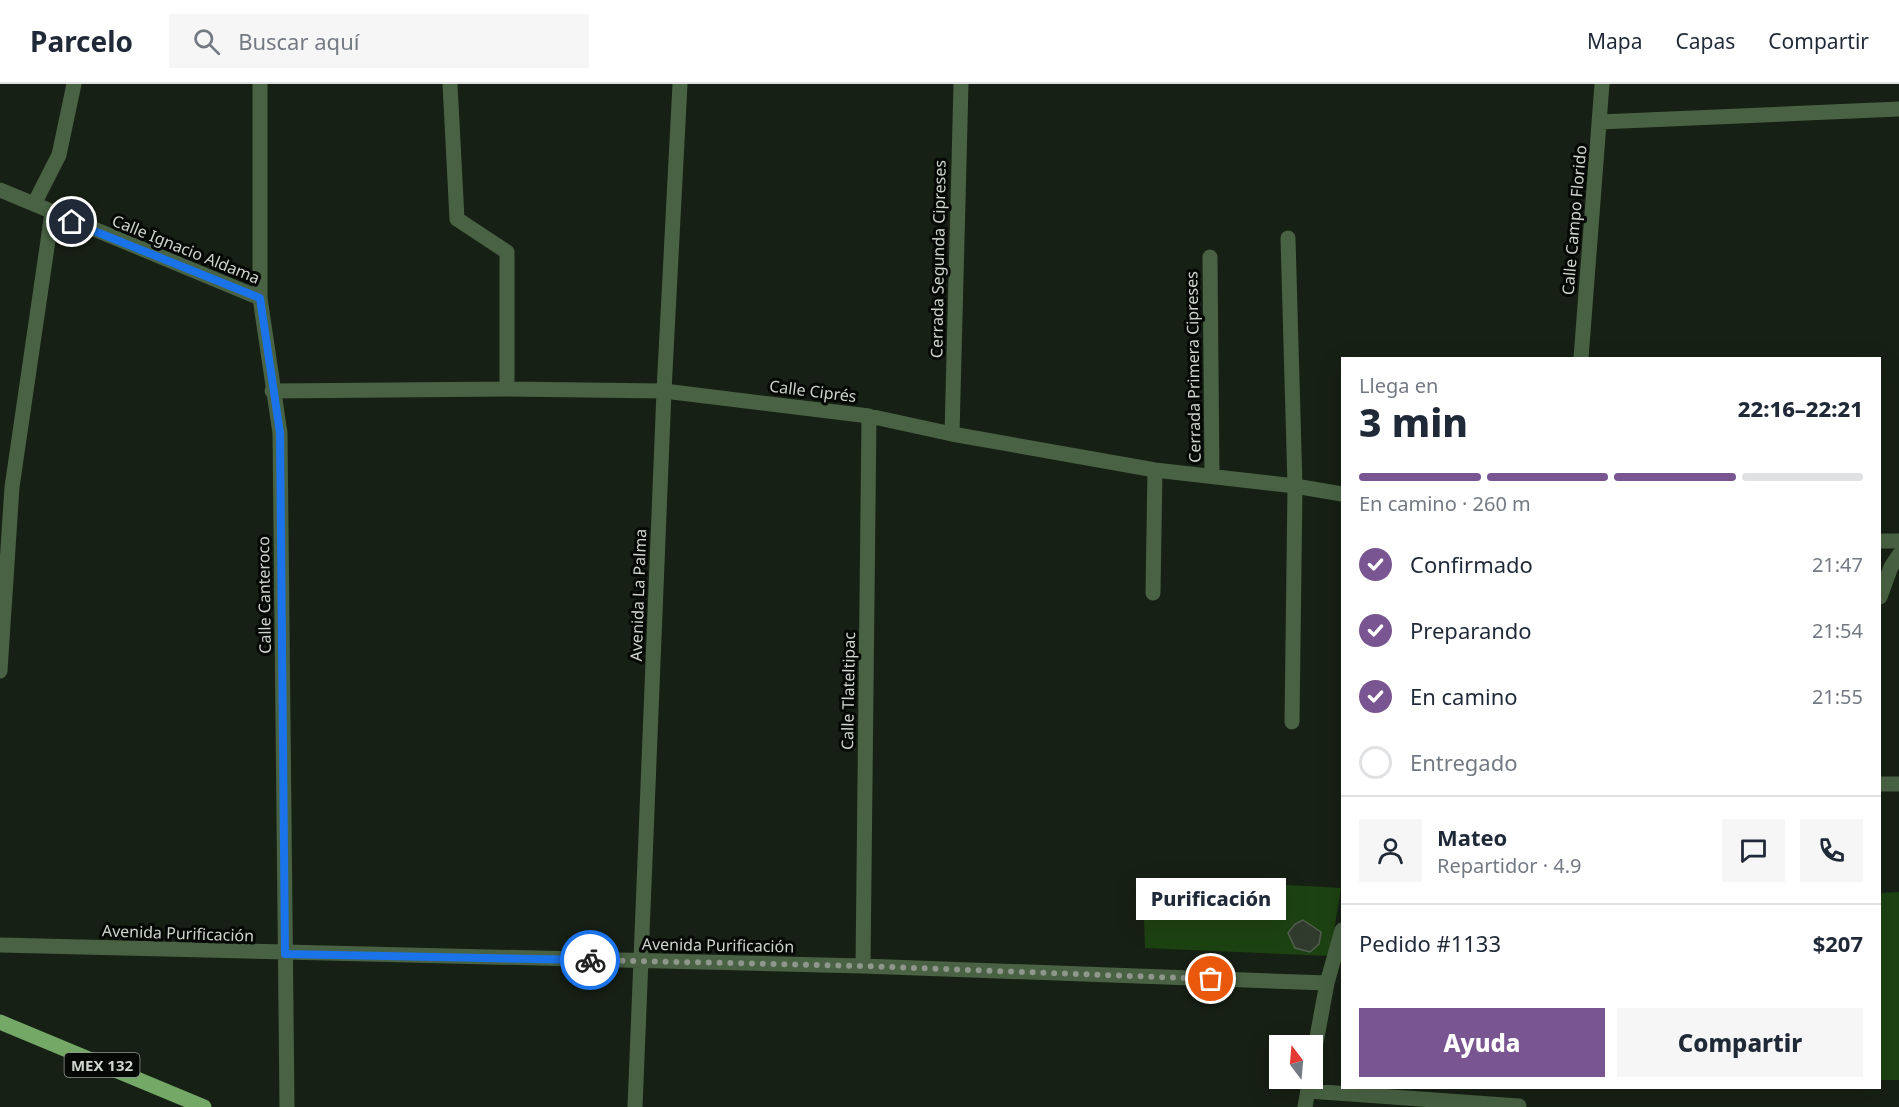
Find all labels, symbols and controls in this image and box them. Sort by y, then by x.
search box [169,14,589,68]
text: Parcelo [30,22,133,60]
icon: search [190,25,223,58]
text: Buscar aquí [238,26,359,56]
text: Mapa [1587,27,1643,55]
text: Capas [1676,27,1735,55]
text: Compartir [1768,27,1869,55]
street label: Calle Campo Florido [1556,144,1592,296]
street label: Cerrada Segunda Cipreses [925,160,951,358]
pin [46,196,97,247]
icon: home [55,205,88,238]
street label: Calle Ignacio Aldama [109,209,263,289]
street label: Cerrada Primera Cipreses [1180,271,1206,463]
text: Llega en [1359,372,1438,399]
street label: Calle Ciprés [768,375,858,407]
text: 22:16–22:21 [1738,393,1863,423]
text: 3 min [1359,395,1468,448]
text: En camino · 260 m [1359,490,1531,517]
street label: Avenida La Palma [625,528,651,662]
street label: Calle Canteroco [252,536,276,654]
icon: check [1359,548,1392,581]
text: Confirmado [1410,549,1533,579]
text: 21:47 [1812,551,1863,578]
icon: check [1359,614,1392,647]
text: Preparando [1410,615,1532,645]
text: 21:54 [1812,617,1863,644]
street label: Calle Tlateltipac [836,632,860,750]
icon: check [1359,680,1392,713]
text: En camino [1410,681,1518,711]
text: 21:55 [1812,683,1863,710]
text: Entregado [1410,747,1518,777]
button: person [1359,819,1422,882]
button: chat [1722,819,1785,882]
button: phone [1800,819,1863,882]
text: Mateo [1437,822,1507,852]
text: Repartidor · 4.9 [1437,852,1582,879]
callout: Purificación [1136,877,1286,919]
text: Purificación [1151,885,1271,912]
street label: Avenida Purificación [101,919,255,947]
text: Pedido #1133 [1359,928,1501,958]
text: $207 [1813,928,1863,958]
courier [560,930,620,990]
street label: Avenida Purificación [642,933,794,957]
icon: bike [574,944,607,977]
pin [1185,953,1236,1004]
icon: bag [1194,962,1227,995]
button: Ayuda [1359,1008,1605,1077]
button: Compartir [1617,1008,1863,1077]
north arrow [1269,1035,1323,1089]
map controls [1269,1035,1323,1089]
road number: MEX 132 [64,1053,140,1077]

